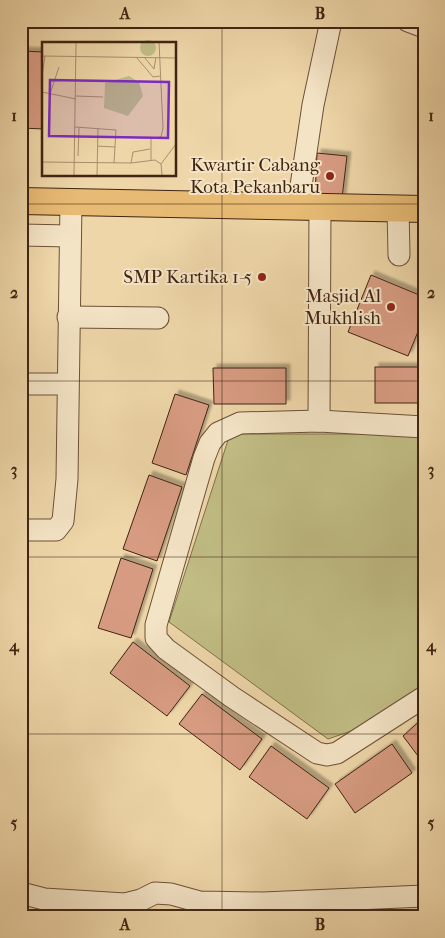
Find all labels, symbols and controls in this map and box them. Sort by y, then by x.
text: A [119,4,131,23]
text: B [315,4,325,23]
inset map [42,42,176,176]
text: 1 [11,106,17,125]
text: 1 [428,106,434,125]
place label: Kwartir Cabang Kota Pekanbaru [190,154,321,198]
marker: Kwartir Cabang Kota Pekanbaru [324,170,336,182]
place label: SMP Kartika 1-5 [123,266,252,288]
marker: SMP Kartika 1-5 [256,271,268,283]
text: 2 [10,283,18,302]
text: 2 [427,283,435,302]
place label: Masjid Al Mukhlish [304,285,381,329]
marker: Masjid Al Mukhlish [385,301,397,313]
text: 3 [11,460,17,480]
text: 3 [428,460,434,480]
text: 4 [8,636,20,656]
text: 4 [425,636,437,656]
text: 5 [11,813,18,832]
text: 5 [428,813,435,832]
text: A [119,915,131,934]
text: B [315,915,325,934]

